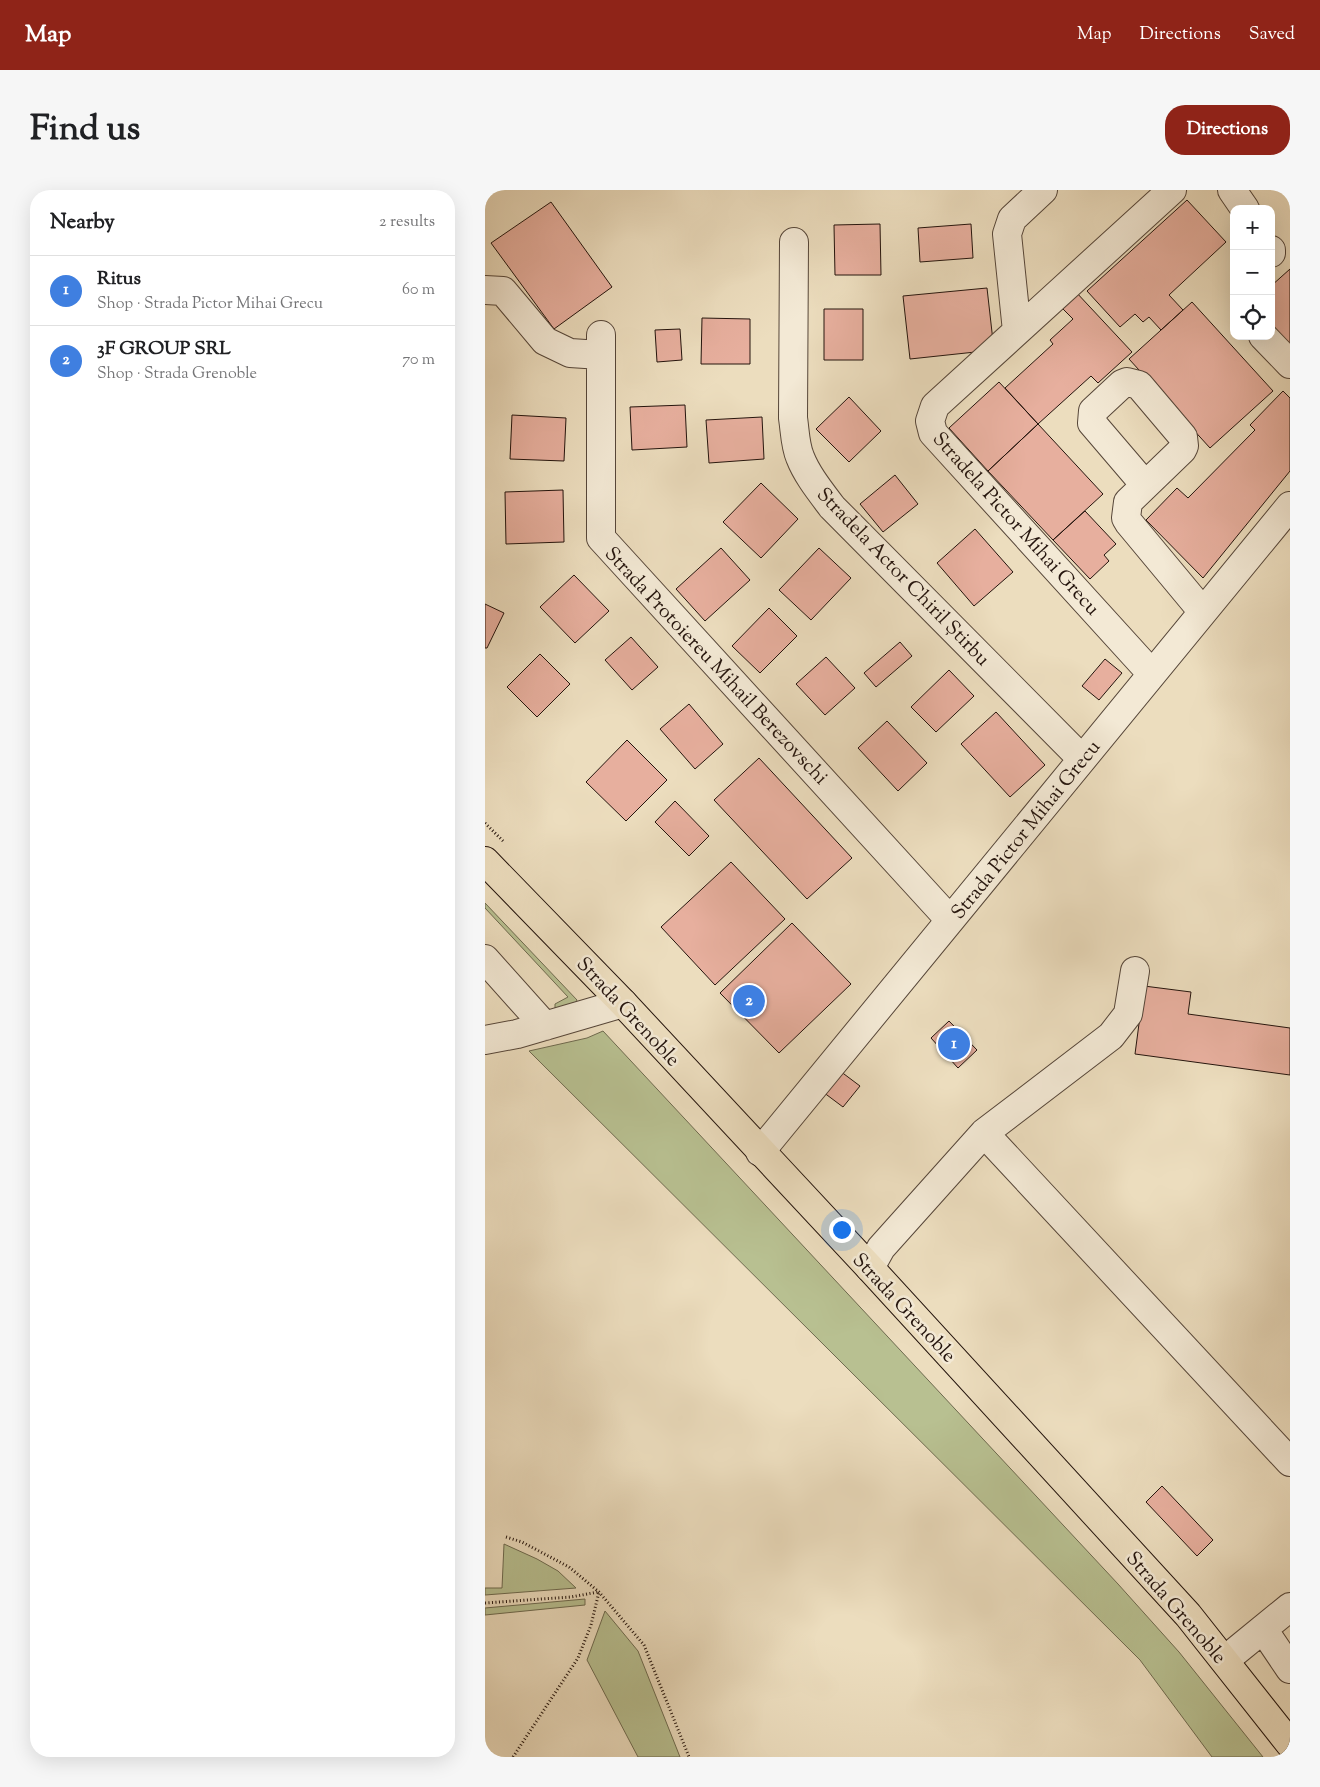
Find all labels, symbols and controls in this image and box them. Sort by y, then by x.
text: Map [25,18,71,52]
text: Map [1077,22,1112,48]
text: Directions [1140,22,1221,48]
text: Saved [1249,22,1295,48]
text: Find us [30,105,140,156]
button: Directions [1165,105,1290,155]
map controls [1230,205,1275,340]
button: + [1230,205,1275,250]
text: Nearby [50,208,115,238]
text: 2 results [379,211,435,234]
button: − [1230,250,1275,295]
text: Ritus [97,266,141,293]
text: 1 [63,279,69,302]
text: 60 m [402,279,435,302]
text: Shop · Strada Pictor Mihai Grecu [97,293,323,316]
button: locate [1230,295,1275,340]
text: 3F GROUP SRL [97,336,231,363]
text: 2 [62,349,70,372]
text: 70 m [402,349,435,372]
text: Shop · Strada Grenoble [97,363,257,386]
street label: Stradela Pictor Mihai Grecu [925,426,1106,623]
street label: Stradela Actor Chiril Știrbu [809,482,996,674]
street label: Strada Protoiereu Mihail Berezovschi [597,541,834,793]
street label: Strada Pictor Mihai Grecu [945,734,1109,927]
street label: Strada Grenoble [568,951,686,1074]
pin: 2 [733,982,765,1020]
pin: 1 [938,1025,970,1063]
your location [829,1217,855,1243]
street label: Strada Grenoble [844,1247,962,1370]
street label: Strada Grenoble [1118,1546,1232,1671]

